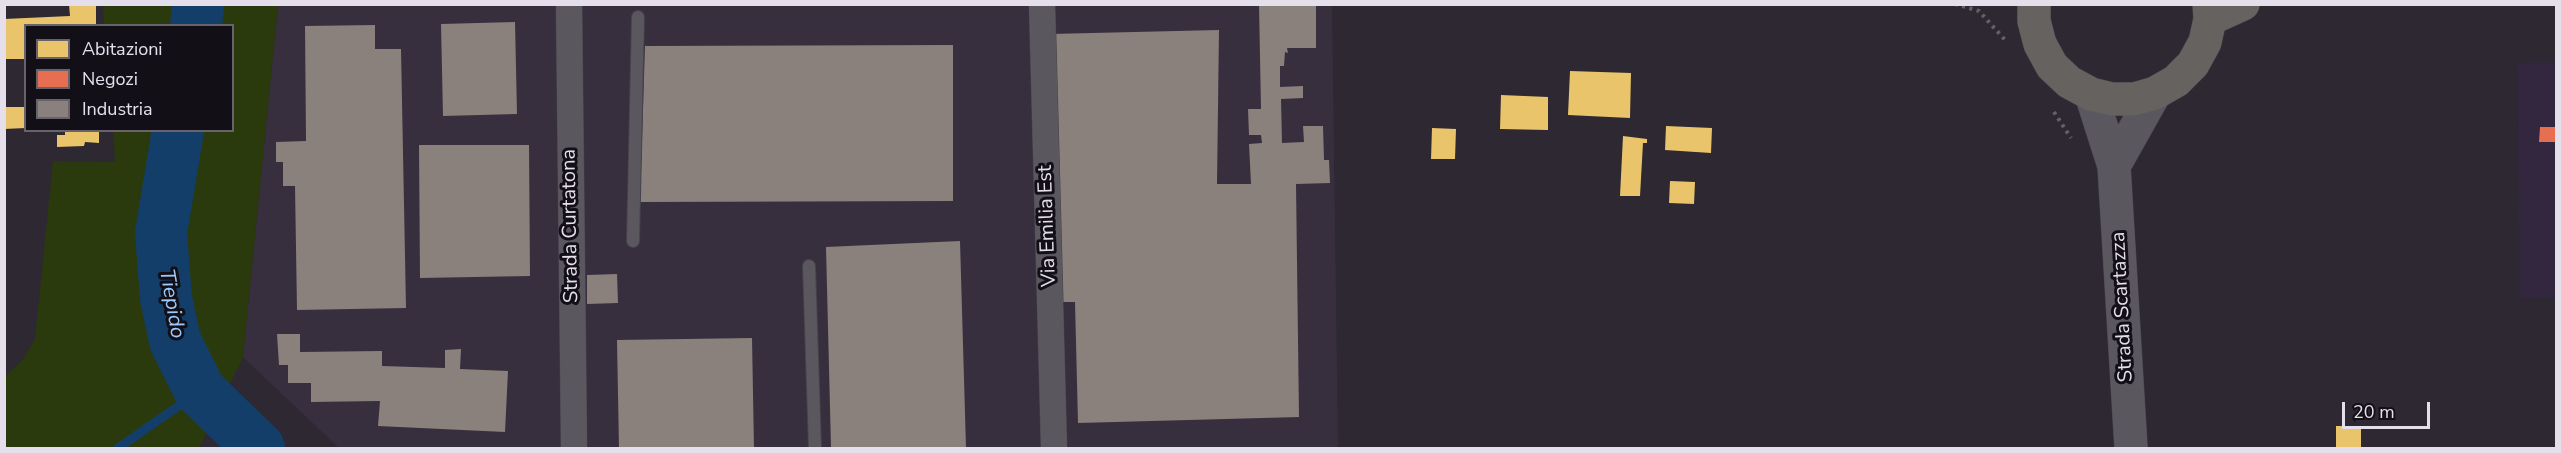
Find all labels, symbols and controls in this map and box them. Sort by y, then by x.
legend [24,24,234,132]
text: Abitazioni [82,37,163,61]
text: Negozi [82,67,138,91]
text: Industria [82,97,152,121]
street label: Strada Curtatona [558,149,584,303]
street label: Via Emilia Est [1034,165,1062,287]
street label: Strada Scartazza [2107,231,2139,383]
water label: Tiepido [153,267,189,341]
scale bar [2345,390,2434,428]
text: 20 m [2353,400,2395,424]

